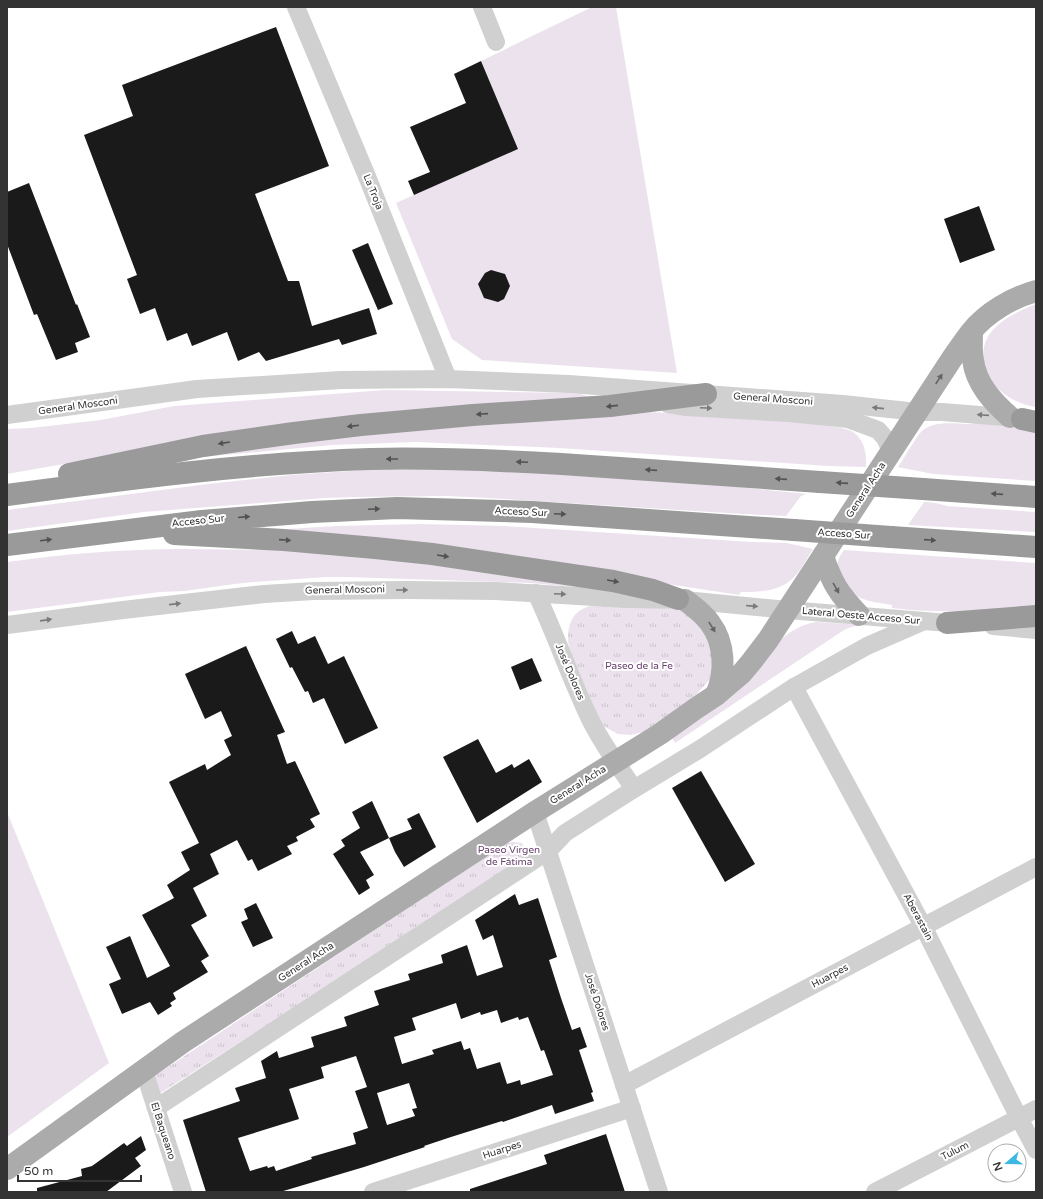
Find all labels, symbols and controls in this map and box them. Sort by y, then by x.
street label: La Troja [360,172,386,212]
one-way arrow [935,373,942,385]
street label: General Mosconi [733,390,813,408]
street label: General Mosconi [38,395,118,417]
one-way arrow [606,403,618,409]
one-way arrow [700,404,712,411]
one-way arrow [872,404,885,411]
one-way arrow [476,411,488,418]
one-way arrow [977,412,989,419]
one-way arrow [347,423,359,429]
one-way arrow [218,440,230,446]
one-way arrow [385,456,398,462]
one-way arrow [515,459,528,465]
street label: General Acha [844,460,888,520]
one-way arrow [645,466,657,473]
one-way arrow [775,475,787,482]
one-way arrow [836,480,848,487]
one-way arrow [991,491,1003,498]
street label: Acceso Sur [494,505,548,519]
one-way arrow [368,506,381,512]
one-way arrow [554,510,566,517]
street label: Acceso Sur [171,512,225,530]
one-way arrow [238,513,250,520]
street label: Acceso Sur [817,526,871,542]
one-way arrow [924,536,936,543]
one-way arrow [40,537,52,543]
one-way arrow [279,537,292,544]
one-way arrow [437,553,449,559]
one-way arrow [607,579,619,585]
one-way arrow [833,582,840,594]
street label: General Mosconi [305,583,385,597]
one-way arrow [396,587,409,593]
one-way arrow [554,591,566,598]
one-way arrow [169,601,181,607]
one-way arrow [746,603,758,609]
street label: Lateral Oeste Acceso Sur [801,605,921,627]
one-way arrow [40,617,52,623]
one-way arrow [709,621,716,633]
street label: José Dolores [553,642,587,702]
park label: Paseo de la Fe [605,660,673,672]
street label: General Acha [548,763,608,807]
park label: Paseo Virgen de Fátima [478,844,540,868]
street label: Aberastain [901,891,935,943]
street label: General Acha [276,940,336,984]
street label: Huarpes [810,961,851,991]
street label: José Dolores [582,972,612,1033]
street label: El Baqueano [148,1101,178,1161]
street label: Huarpes [481,1138,523,1162]
street label: Tulum [939,1139,971,1163]
north arrow [987,1143,1027,1183]
scale bar [18,1157,141,1183]
text: N [990,1160,1006,1173]
text: 50 m [24,1164,53,1178]

